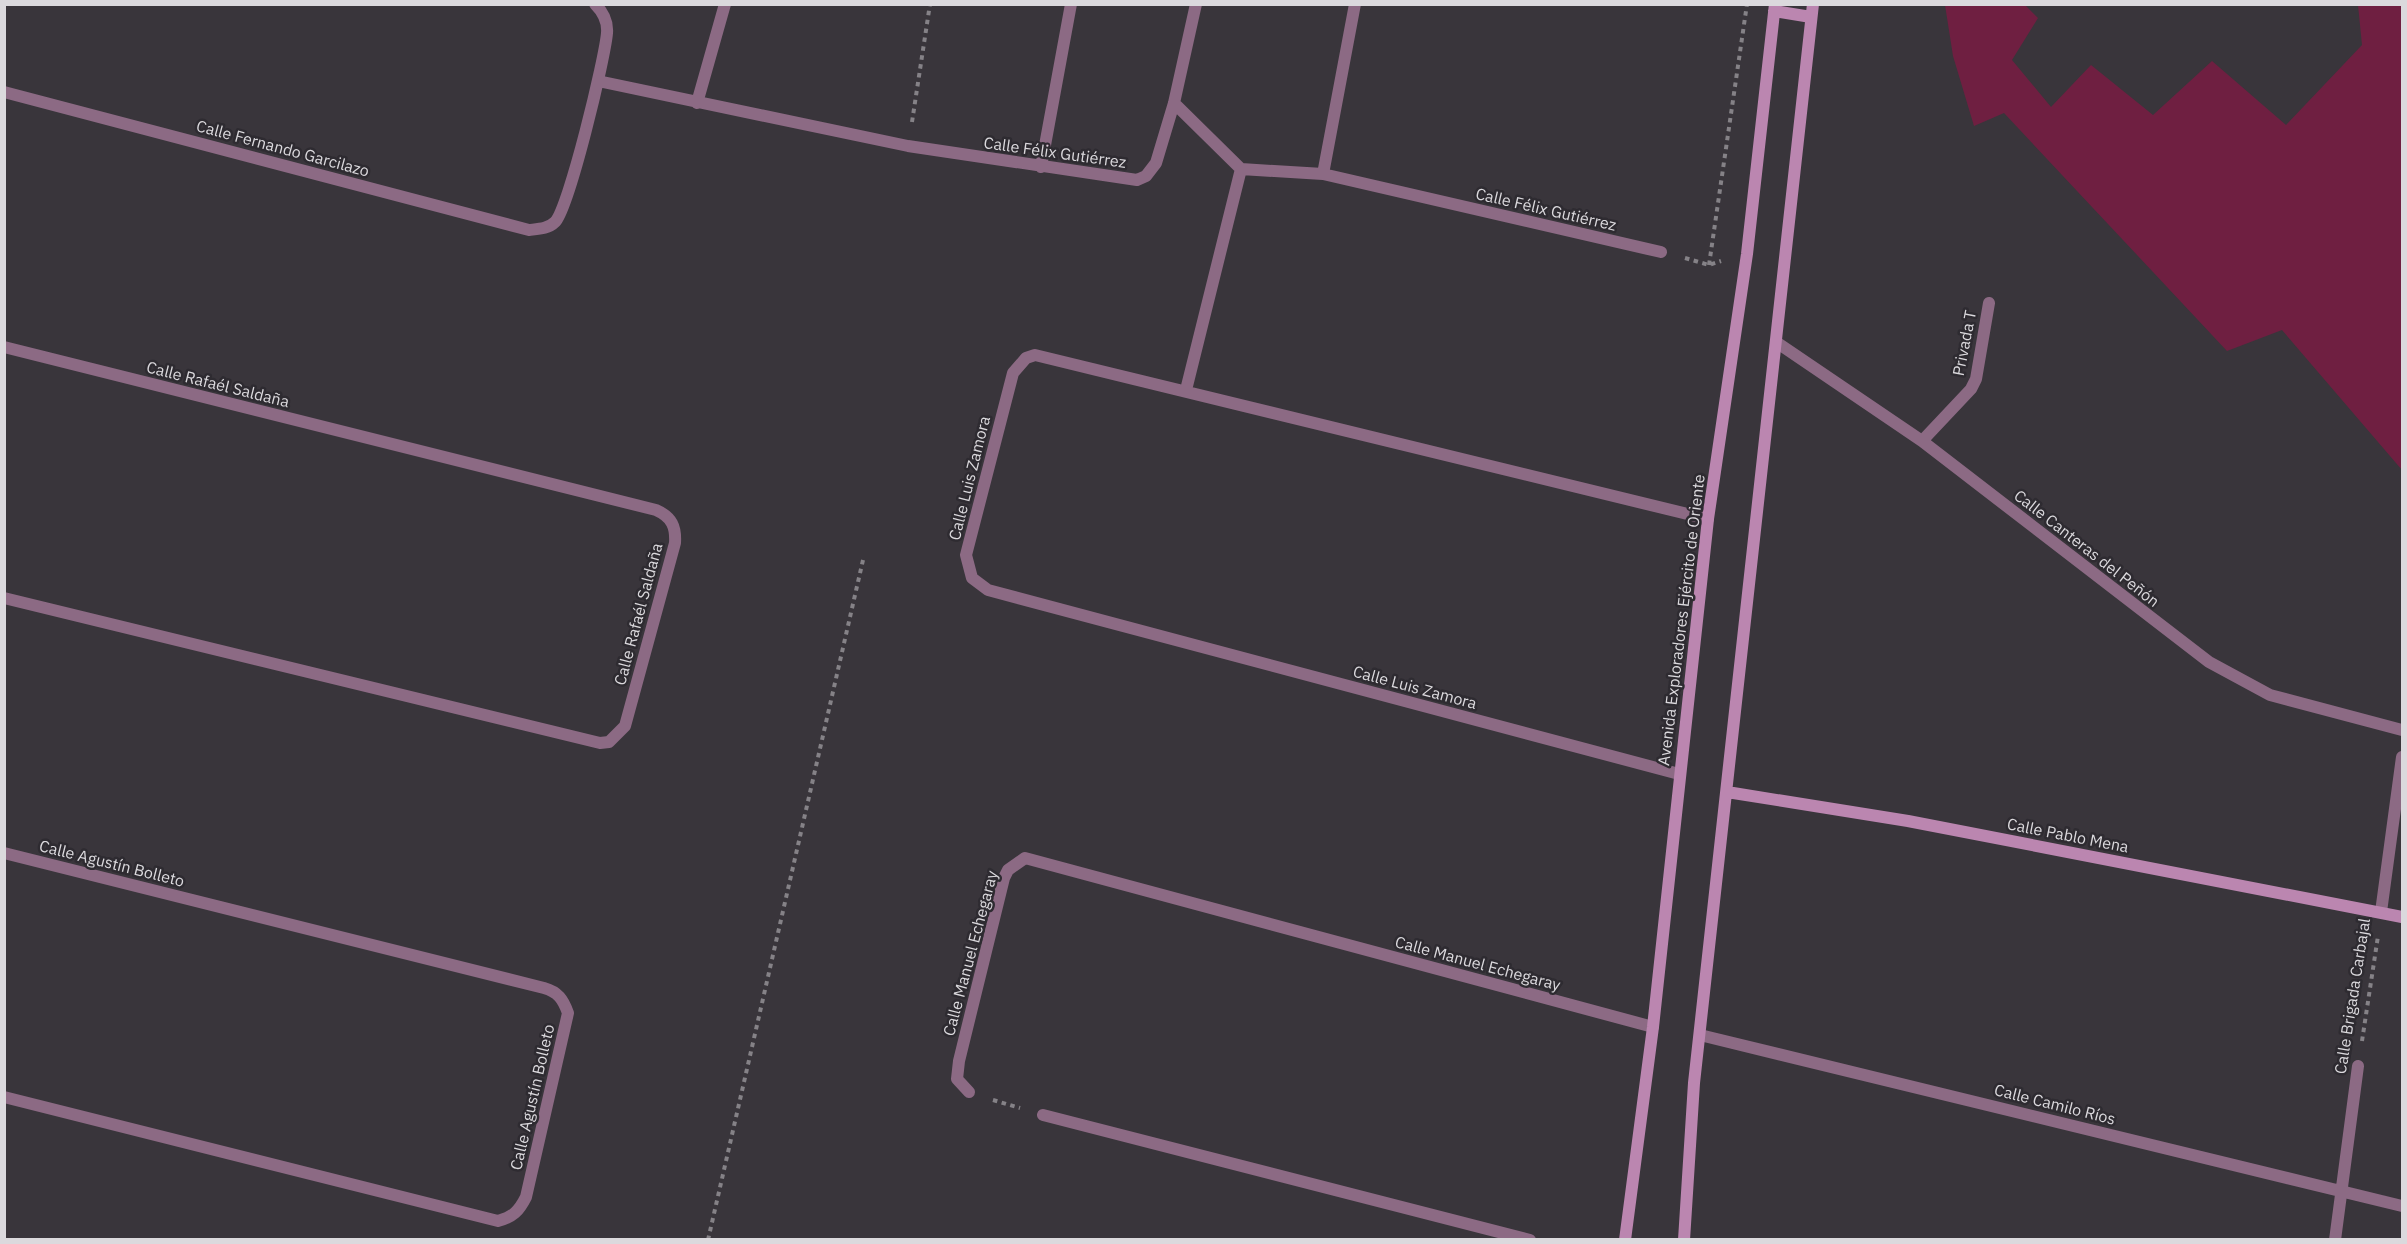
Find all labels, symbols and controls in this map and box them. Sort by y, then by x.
street label: Calle Fernando Garcilazo [194,115,372,181]
street label: Calle Félix Gutiérrez [982,132,1128,172]
street label: Calle Félix Gutiérrez [1474,183,1618,235]
street label: Privada T [1948,308,1980,378]
street label: Calle Rafaél Saldaña [144,357,292,412]
street label: Calle Luis Zamora [944,413,994,542]
street label: Avenida Exploradores Ejército de Oriente [1653,473,1709,767]
street label: Calle Canteras del Peñón [2010,485,2164,611]
street label: Calle Rafaél Saldaña [609,540,667,687]
street label: Calle Luis Zamora [1351,661,1479,713]
street label: Calle Pablo Mena [2005,813,2131,857]
street label: Calle Agustín Bolleto [37,835,187,891]
street label: Calle Manuel Echegaray [938,868,1002,1038]
street label: Calle Brigada Carbajal [2330,917,2374,1075]
street label: Calle Manuel Echegaray [1393,931,1563,995]
street label: Calle Agustín Bolleto [506,1022,558,1172]
street label: Calle Camilo Ríos [1992,1079,2118,1129]

